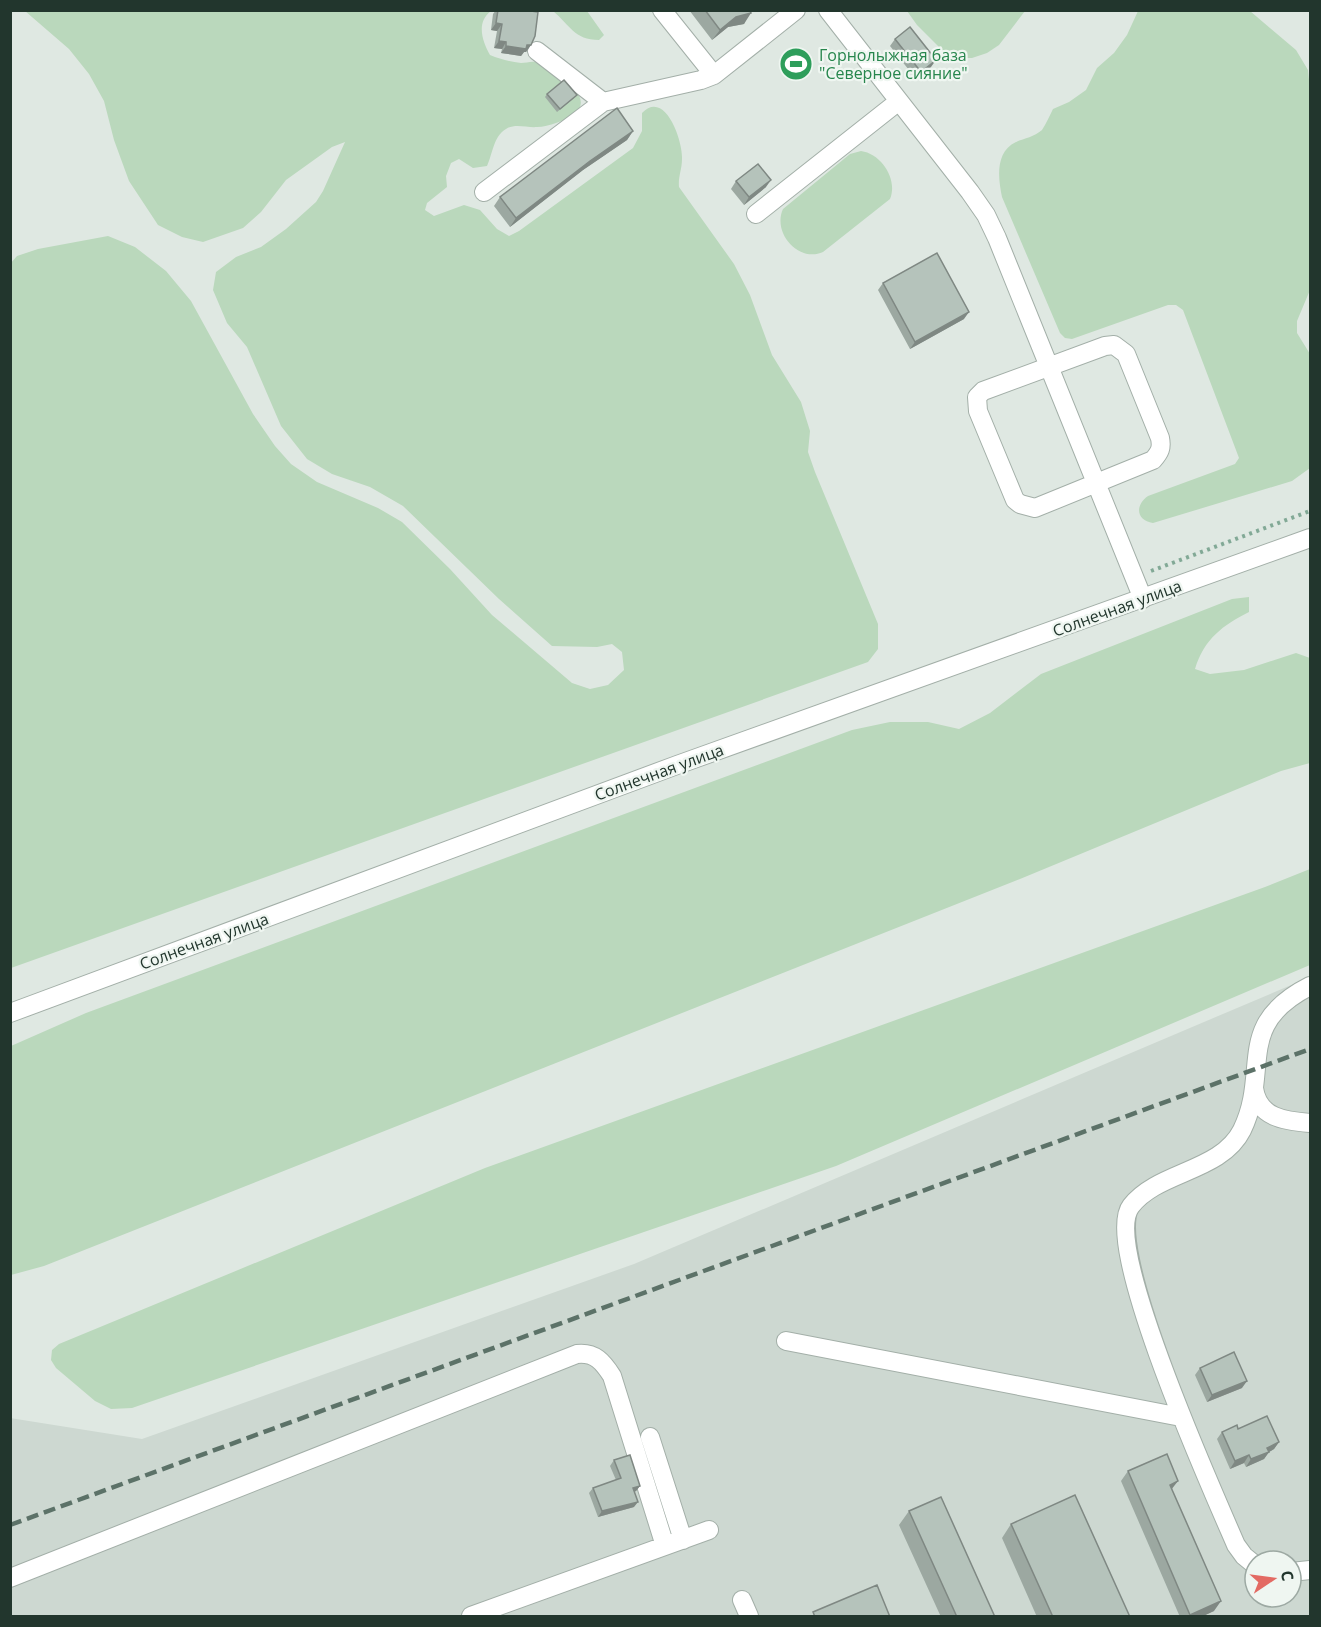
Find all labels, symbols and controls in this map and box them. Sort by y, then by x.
place label: Горнолыжная база "Северное сияние" [819,44,968,84]
sports icon: Горнолыжная база "Северное сияние" [778,46,814,82]
street label: Солнечная улица [1049,574,1185,642]
street label: Солнечная улица [591,738,727,806]
street label: Солнечная улица [136,907,272,975]
north arrow [1243,1549,1303,1609]
text: С [1276,1568,1299,1583]

